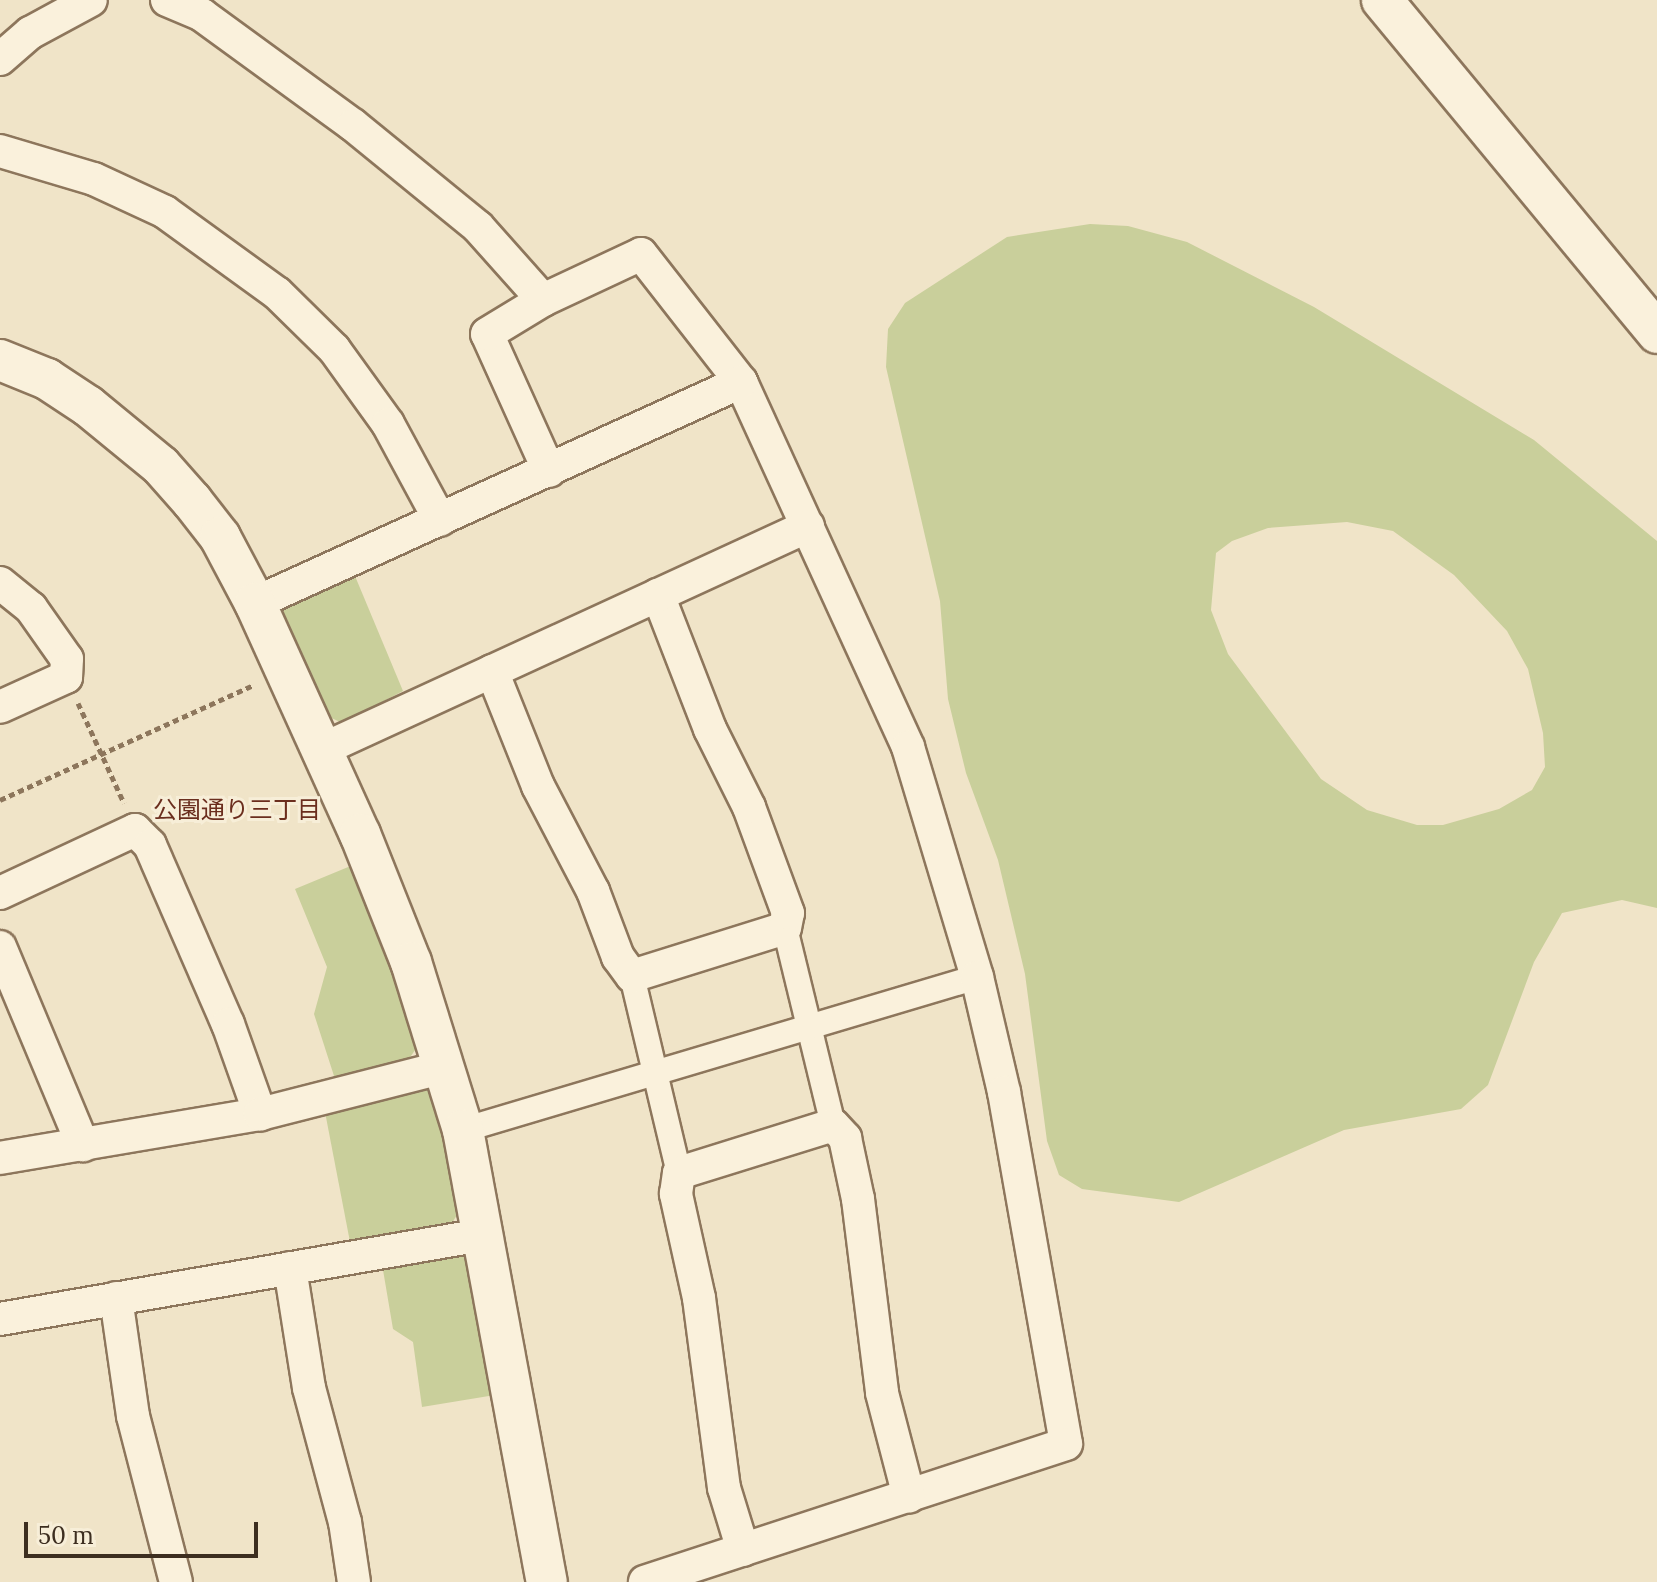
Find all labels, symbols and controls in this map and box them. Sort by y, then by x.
district label: 公園通り三丁目 [153,796,321,824]
scale bar [28,1506,262,1556]
text: 50 m [38,1520,94,1551]

